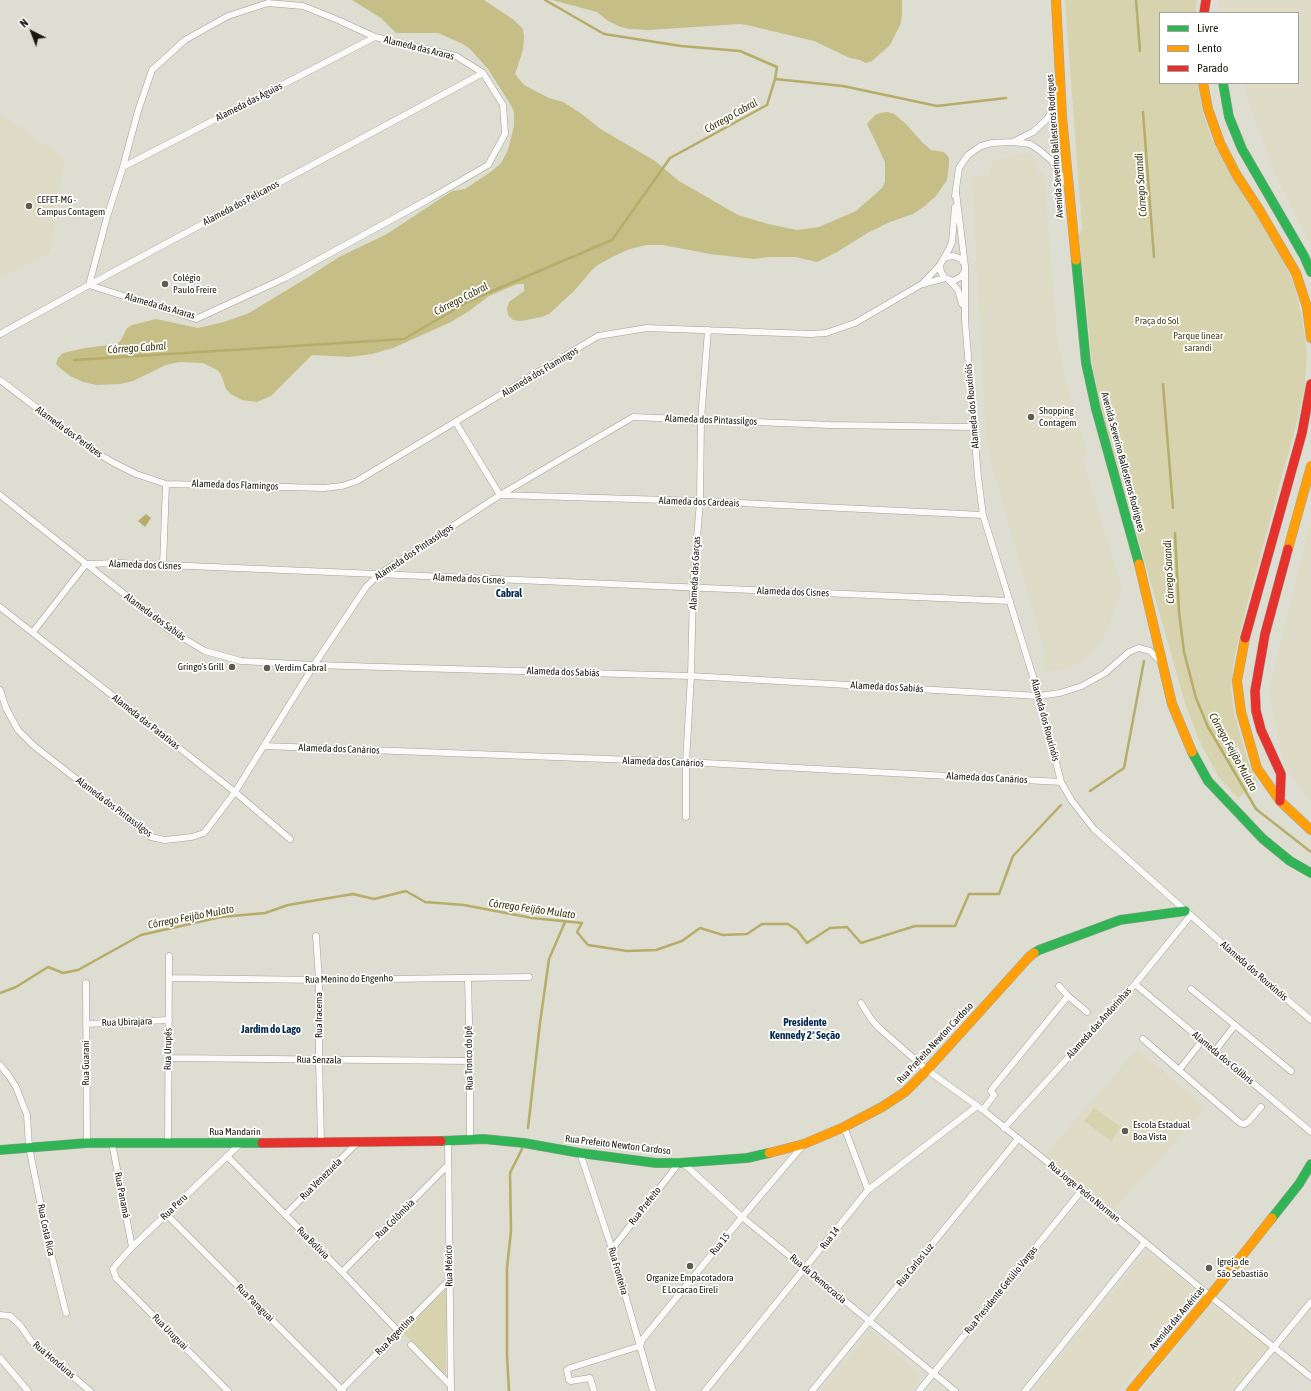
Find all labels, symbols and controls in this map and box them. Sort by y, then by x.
north arrow [12,12,52,52]
legend [1159,12,1299,84]
text: N [18,16,30,30]
text: Livre [1197,21,1218,35]
street label: Alameda das Araras [383,33,455,63]
text: Lento [1197,41,1222,55]
text: Parado [1197,61,1228,75]
street label: Avenida Severino Ballesteros Rodrigues [1044,74,1066,218]
street label: Alameda das Águias [214,80,284,124]
water label: Córrego Cabral [702,96,760,136]
water label: Córrego Sarandi [1132,153,1150,217]
street label: Alameda dos Pelicanos [201,178,281,228]
place label: CEFET-MG - Campus Contagem [37,194,105,218]
marker: CEFET-MG - Campus Contagem [24,201,34,211]
place label: Colégio Paulo Freire [173,272,217,296]
marker: Colégio Paulo Freire [160,279,170,289]
water label: Córrego Cabral [432,280,490,318]
street label: Alameda das Araras [124,290,196,322]
park label: Praça do Sol [1135,315,1179,327]
park label: Parque linear sarandi [1173,330,1223,354]
water label: Córrego Cabral [107,339,167,357]
street label: Alameda dos Flamingos [500,344,580,400]
street label: Alameda dos Rouxinóis [962,363,982,449]
street label: Avenida Severino Ballesteros Rodrigues [1099,391,1147,533]
street label: Alameda dos Perdizes [33,404,105,460]
place label: Shopping Contagem [1039,405,1076,428]
street label: Alameda dos Pintassilgos [665,412,757,428]
marker: Shopping Contagem [1026,412,1036,422]
street label: Alameda dos Flamingos [191,477,279,493]
street label: Alameda dos Cardeais [658,495,740,509]
street label: Alameda dos Pintassilgos [372,521,456,583]
street label: Alameda das Garças [687,536,703,610]
water label: Córrego Sarandi [1161,540,1177,604]
street label: Alameda dos Cisnes [109,558,181,572]
street label: Alameda dos Cisnes [433,571,505,587]
street label: Alameda dos Cisnes [757,585,829,599]
district label: Cabral [496,587,522,601]
street label: Alameda dos Sabiás [122,591,188,643]
place label: Gringo's Grill [178,661,224,673]
marker: Gringo's Grill [227,662,237,672]
place label: Verdim Cabral [275,662,327,674]
marker: Verdim Cabral [262,663,272,673]
street label: Alameda dos Sabiás [526,665,600,679]
street label: Alameda dos Rouxinóis [1028,677,1062,763]
street label: Alameda dos Sabiás [850,679,924,695]
street label: Alameda das Patativas [110,692,182,752]
water label: Córrego Feijão Mulato [1206,711,1260,793]
street label: Alameda dos Canários [298,742,380,756]
street label: Alameda dos Canários [622,755,704,769]
street label: Alameda dos Canários [946,770,1028,786]
street label: Alameda dos Pintassilgos [73,774,155,840]
water label: Córrego Feijão Mulato [488,896,576,922]
water label: Córrego Feijão Mulato [147,902,235,932]
street label: Alameda dos Rouxinóis [1218,939,1290,1003]
street label: Rua Menino do Engenho [305,972,393,986]
street label: Alameda das Andorinhas [1064,985,1134,1061]
street label: Rua Iracema [313,992,325,1038]
street label: Rua Prefeito Newton Cardoso [894,1000,976,1086]
street label: Rua Ubirajara [102,1015,152,1029]
district label: Presidente Kennedy 2ª Seção [770,1016,840,1042]
district label: Jardim do Lago [241,1023,301,1037]
street label: Rua Tronco do Ipê [462,1026,476,1090]
street label: Rua Urupês [162,1028,174,1070]
street label: Alameda dos Colíbris [1190,1029,1256,1087]
street label: Rua Guarani [80,1040,92,1086]
street label: Rua Senzala [296,1054,342,1066]
place label: Escola Estadual Boa Vista [1133,1119,1190,1142]
street label: Rua Mandarin [209,1126,261,1138]
marker: Escola Estadual Boa Vista [1120,1126,1130,1136]
street label: Rua Prefeito Newton Cardoso [564,1133,672,1157]
street label: Rua Venezuela [297,1155,345,1203]
street label: Rua Jorge Pedro Norman [1045,1159,1123,1225]
street label: Rua Panamá [112,1171,132,1219]
street label: Rua Prefeito [626,1184,664,1228]
street label: Rua Peru [158,1191,190,1223]
street label: Rua Colômbia [373,1197,417,1241]
street label: Rua Costa Rica [35,1203,57,1257]
street label: Rua Bolívia [294,1224,332,1262]
street label: Rua 14 [817,1224,843,1252]
street label: Rua 15 [707,1230,733,1258]
street label: Rua Carlos Luz [894,1241,936,1289]
street label: Rua Presidente Getúlio Vargas [962,1244,1040,1336]
street label: Rua México [443,1245,455,1287]
street label: Rua Fronteira [605,1246,631,1296]
street label: Rua da Democracia [787,1252,849,1306]
place label: Igreja de São Sebastião [1217,1256,1268,1280]
marker: Organize Empacotadora E Locacao Eireli [685,1261,695,1271]
marker: Igreja de São Sebastião [1204,1263,1214,1273]
place label: Organize Empacotadora E Locacao Eireli [646,1272,734,1296]
street label: Rua Paraguai [234,1282,276,1324]
street label: Avenida das Américas [1147,1284,1207,1352]
street label: Rua Uruguai [150,1312,190,1352]
street label: Rua Argentina [373,1312,417,1358]
street label: Rua Honduras [30,1339,78,1381]

